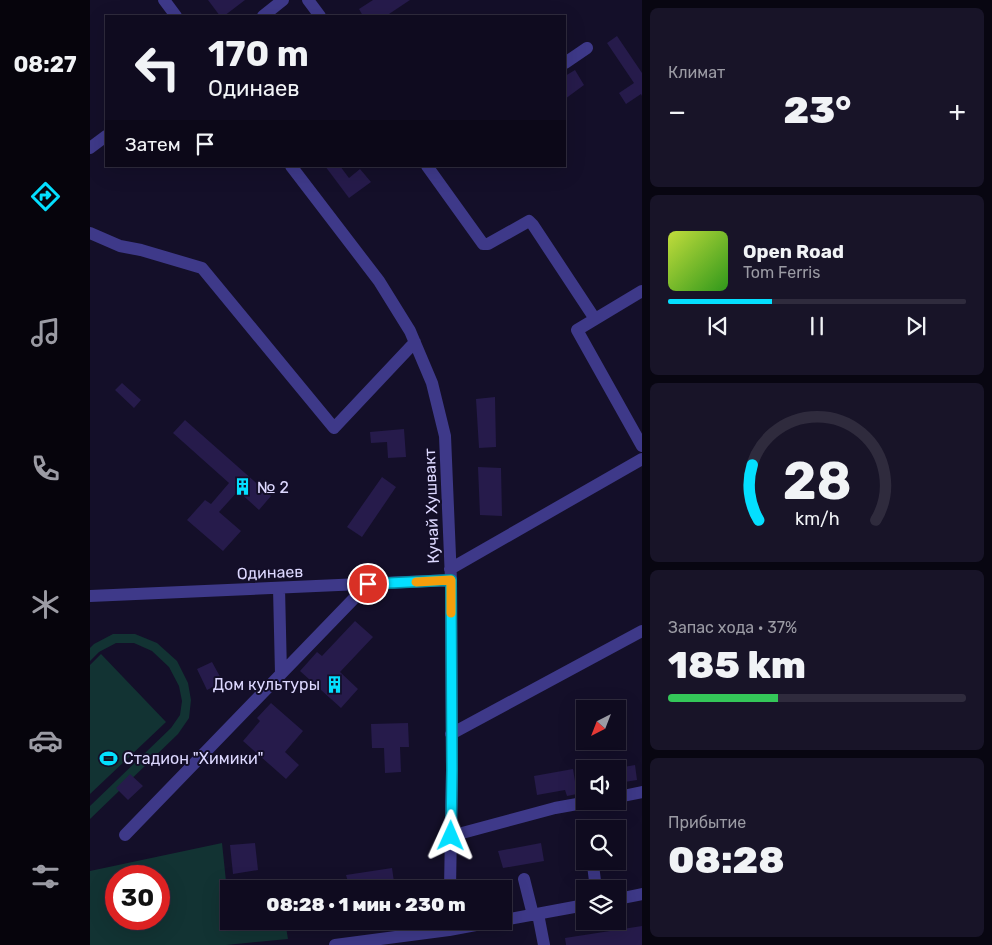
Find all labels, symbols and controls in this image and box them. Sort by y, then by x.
text: 170 m [208,33,309,75]
icon: left [125,35,190,100]
text: 08:27 [13,51,77,78]
text: Климат [668,63,725,82]
text: Одинаев [208,75,300,102]
text: 23° [784,87,851,133]
text: − [668,95,686,128]
text: + [949,95,966,128]
icon: arrive [191,130,219,158]
text: Затем [125,133,181,156]
icon: directions [28,179,63,214]
text: Open Road [743,240,844,263]
text: Tom Ferris [743,263,820,282]
icon: previous [704,312,732,340]
icon: pause [803,312,831,340]
icon: next [902,312,930,340]
icon: music [28,315,63,350]
street label: Кучай Хушвакт [420,448,443,564]
text: 28 [782,450,852,512]
icon: phone [28,451,63,486]
building icon: № 2 [233,477,253,497]
place label: № 2 [257,478,289,497]
text: km/h [795,508,839,529]
street label: Одинаев [236,562,304,583]
pin [347,563,389,605]
icon: arrive [354,570,382,598]
icon: climate [28,587,63,622]
text: Запас хода · 37% [668,618,797,637]
text: 185 km [668,642,806,688]
building icon: Дом культуры [324,674,344,694]
place label: Дом культуры [213,675,320,694]
north arrow [576,700,626,750]
map controls [576,700,626,930]
icon: car [28,723,63,758]
sports icon: Стадион "Химики" [99,748,119,768]
place label: Стадион "Химики" [123,749,264,768]
button: sound [576,760,626,810]
position arrow [424,809,476,861]
text: Прибытие [668,813,746,832]
button: search [576,820,626,870]
text: 08:28 [668,837,785,883]
icon: filters [28,859,63,894]
speed limit sign: 30 [105,865,170,930]
button: layers [576,880,626,930]
text: 08:28 · 1 мин · 230 m [266,893,466,916]

